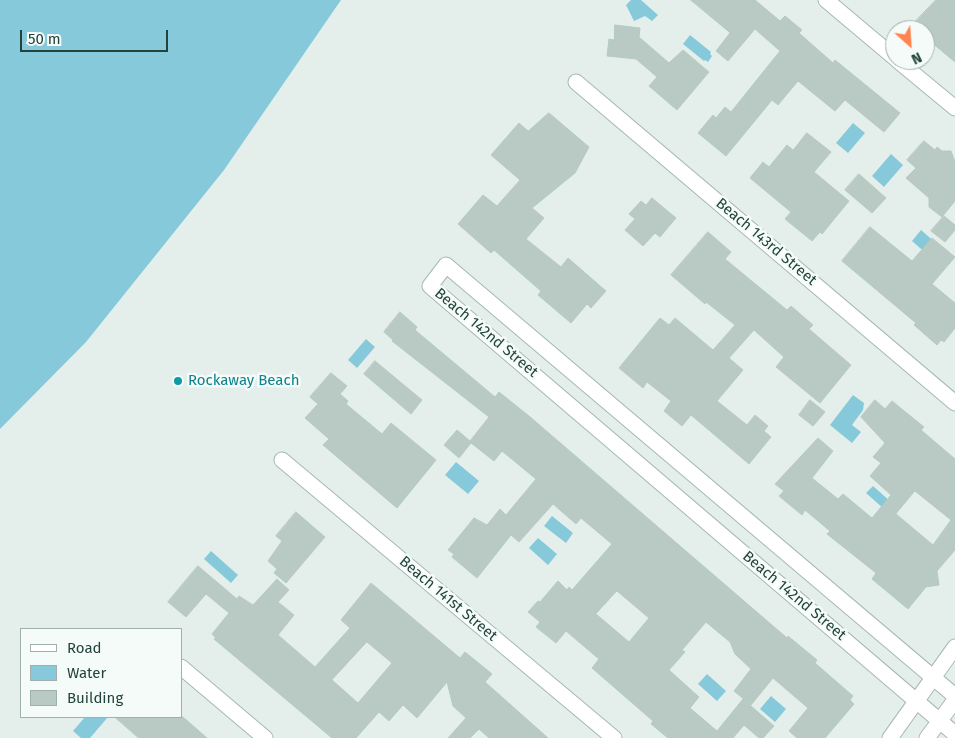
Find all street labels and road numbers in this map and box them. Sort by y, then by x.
street label: Beach 143rd Street [712,195,820,289]
street label: Beach 142nd Street [431,285,541,381]
street label: Beach 142nd Street [739,548,849,644]
street label: Beach 141st Street [395,553,501,645]

